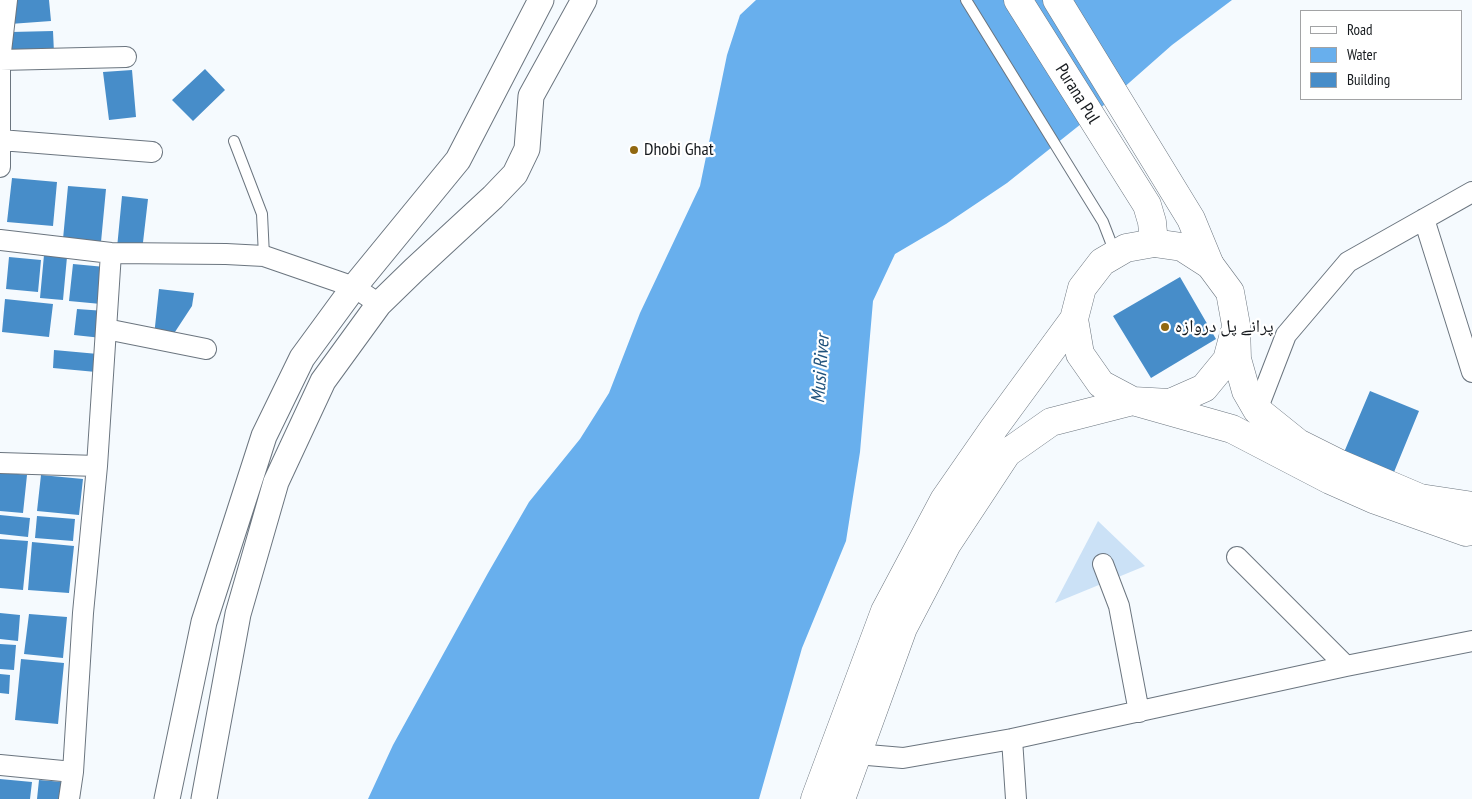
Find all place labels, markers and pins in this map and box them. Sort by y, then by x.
place label: Dhobi Ghat [644,139,714,161]
marker: Dhobi Ghat [628,144,640,156]
place label: پرانے پل دروازہ [1175,316,1274,338]
marker: پرانے پل دروازہ [1159,321,1171,333]

